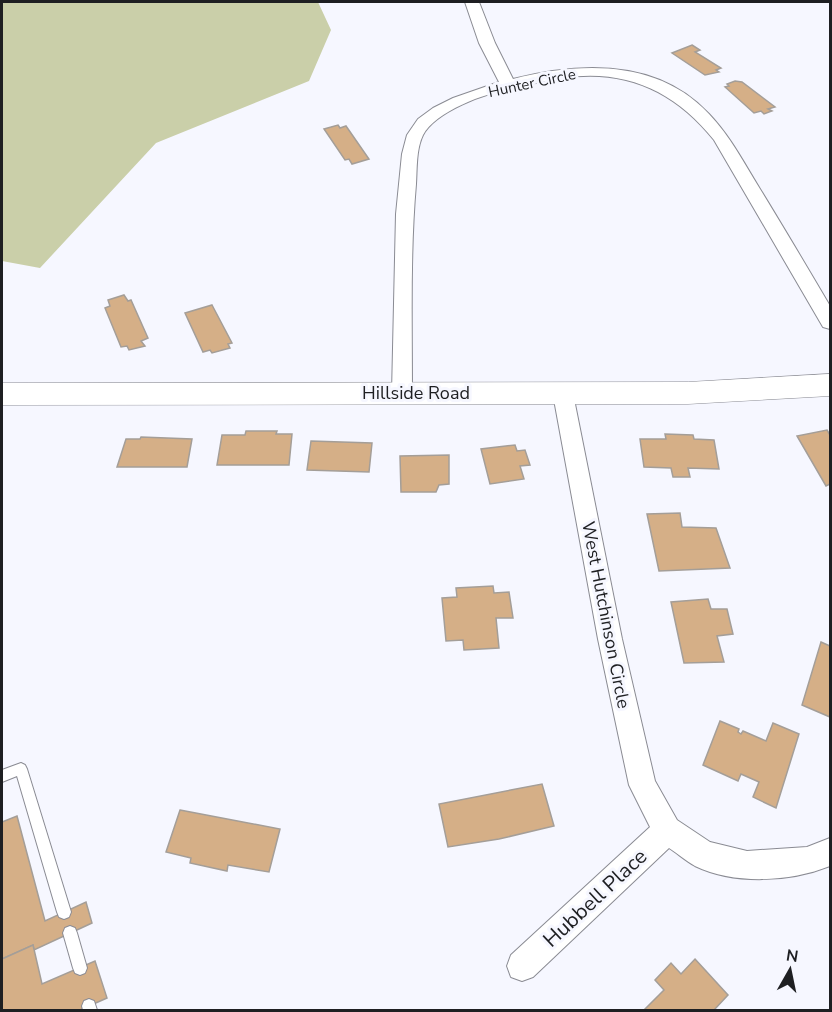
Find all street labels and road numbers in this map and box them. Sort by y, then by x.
street label: Hunter Circle [486,64,578,102]
street label: Hillside Road [362,381,470,405]
street label: West Hutchinson Circle [576,519,636,711]
street label: Hubbell Place [537,843,653,953]

